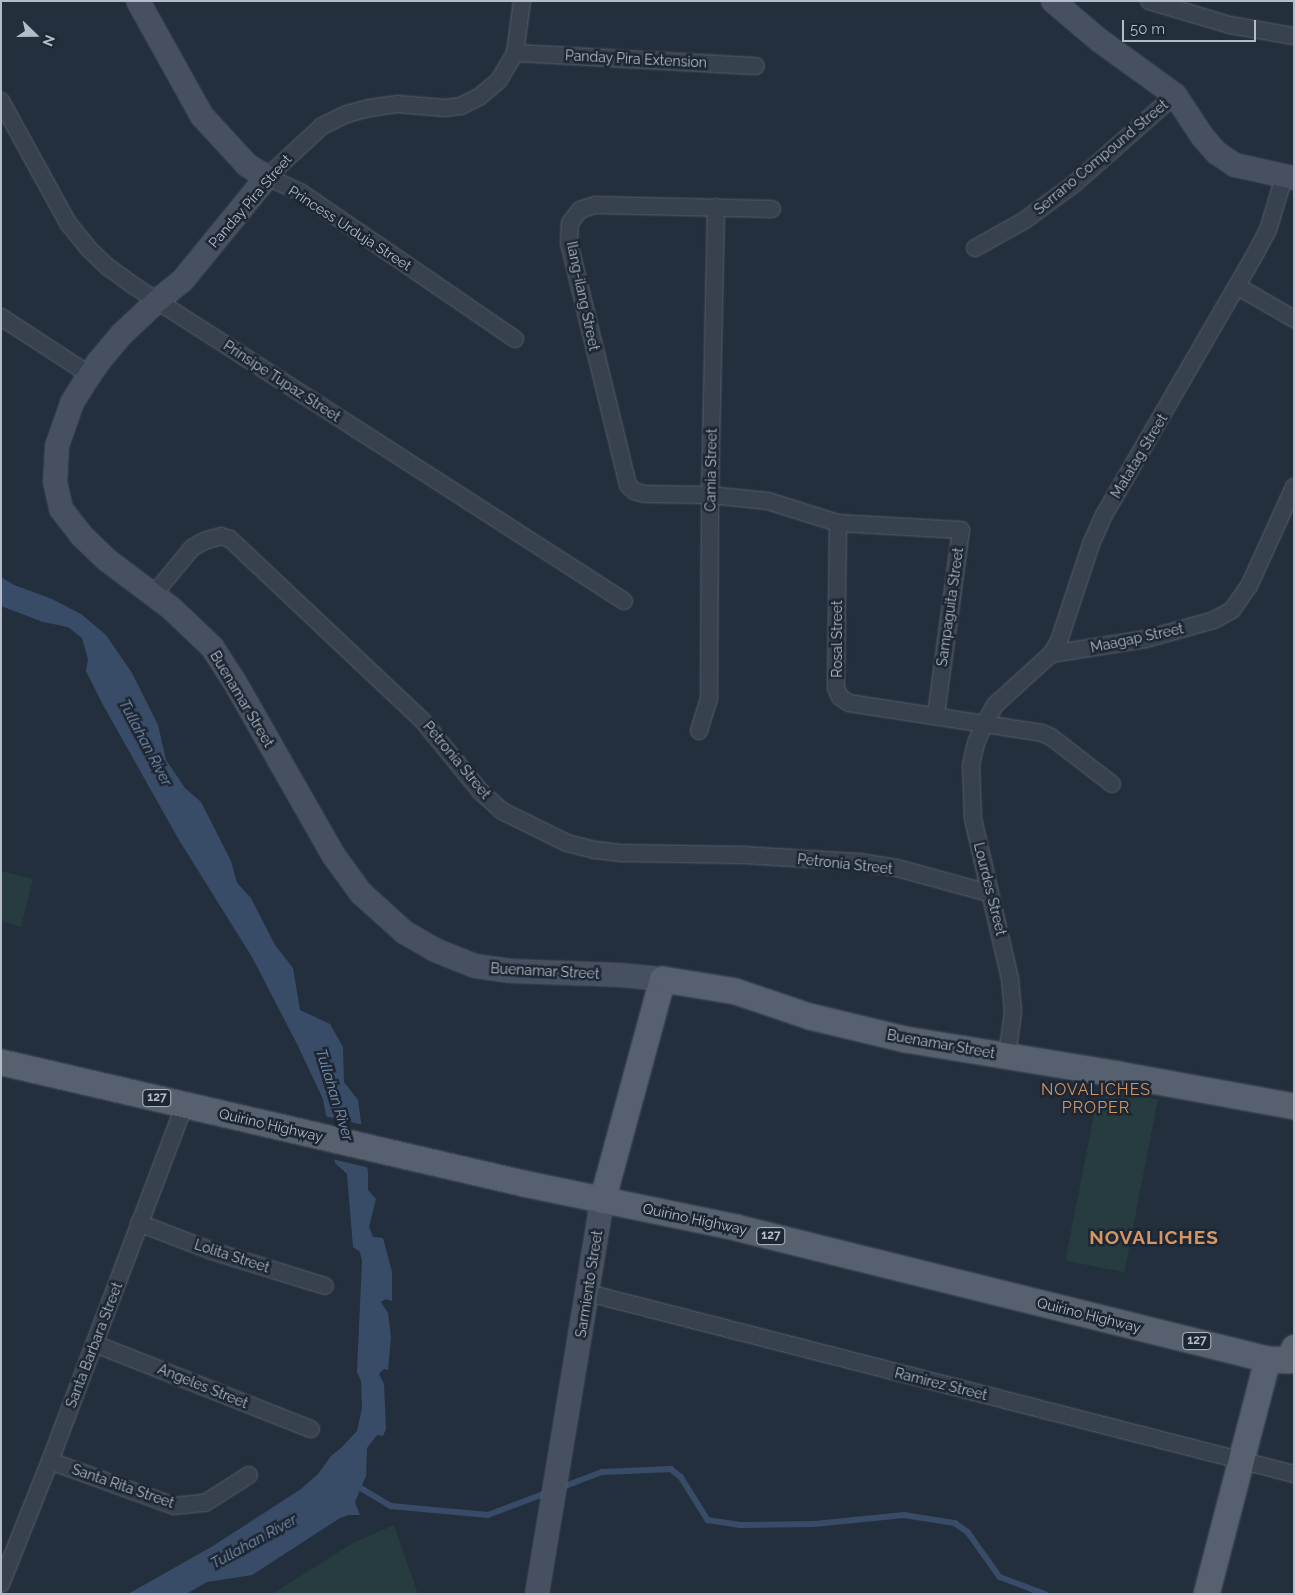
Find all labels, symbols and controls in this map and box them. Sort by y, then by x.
north arrow [10,10,60,60]
scale bar [1125,10,1259,42]
text: 50 m [1130,20,1165,38]
text: N [39,33,58,49]
street label: Panday Pira Extension [564,47,708,71]
street label: Serrano Compound Street [1031,96,1171,218]
street label: Panday Pira Street [205,151,295,251]
street label: Princess Urduja Street [285,182,415,274]
street label: Ilang-ilang Street [563,240,603,352]
street label: Prinsipe Tupaz Street [220,337,344,425]
street label: Matatag Street [1107,411,1171,501]
street label: Camia Street [702,428,720,512]
street label: Sampaguita Street [933,546,967,668]
street label: Rosal Street [829,600,845,678]
street label: Maagap Street [1089,620,1185,656]
street label: Buenamar Street [207,648,277,750]
water label: Tullahan River [115,697,175,789]
street label: Petronia Street [420,718,494,802]
street label: Lourdes Street [970,841,1010,937]
street label: Petronia Street [797,851,893,877]
street label: Buenamar Street [490,960,600,982]
street label: Buenamar Street [886,1026,996,1062]
water label: Tullahan River [311,1047,357,1143]
district label: NOVALICHES PROPER [1040,1080,1152,1118]
road number: 127 [142,1088,172,1108]
street label: Quirino Highway [217,1105,325,1145]
street label: Quirino Highway [641,1200,749,1238]
road number: 127 [756,1226,786,1246]
district label: NOVALICHES [1088,1227,1220,1249]
street label: Sarmiento Street [572,1229,606,1339]
street label: Lolita Street [192,1236,272,1276]
street label: Santa Barbara Street [62,1280,126,1410]
street label: Quirino Highway [1035,1294,1143,1336]
road number: 127 [1182,1332,1212,1350]
street label: Angeles Street [156,1360,250,1412]
street label: Ramirez Street [893,1364,989,1404]
street label: Santa Rita Street [70,1461,176,1511]
water label: Tullahan River [208,1511,300,1573]

